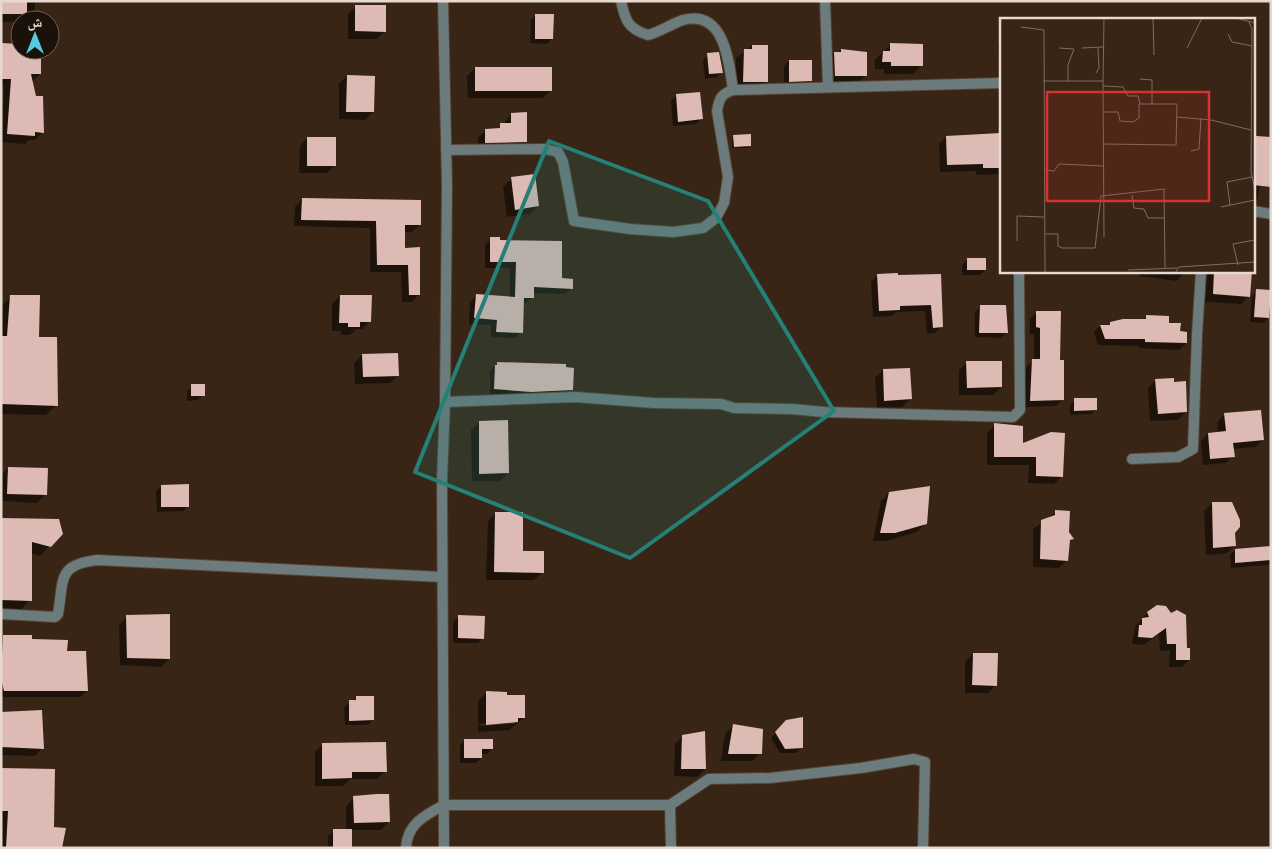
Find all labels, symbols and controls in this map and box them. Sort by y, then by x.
north arrow [10,10,60,60]
text: ش [28,13,43,31]
inset map [1000,18,1254,272]

